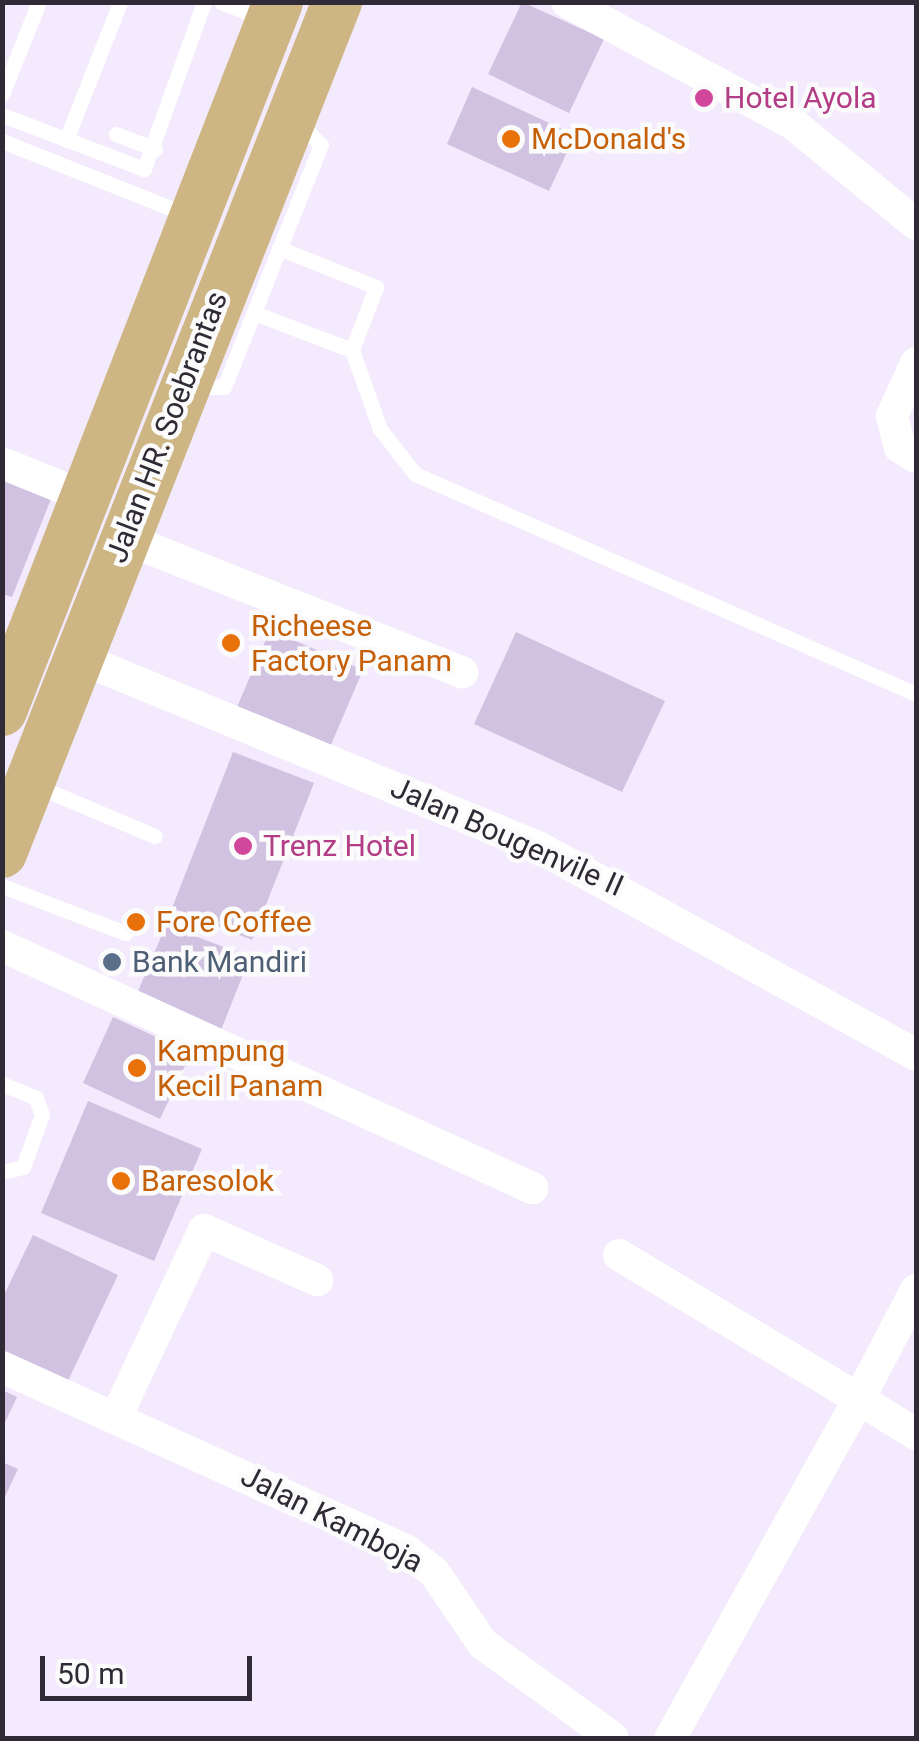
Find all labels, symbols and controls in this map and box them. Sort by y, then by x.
place label: Hotel Ayola [724,80,877,116]
marker: Hotel Ayola [693,87,715,109]
place label: McDonald's [531,121,686,157]
marker: McDonald's [500,128,522,150]
street label: Jalan HR. Soebrantas [99,286,235,568]
place label: Richeese Factory Panam [251,608,452,678]
marker: Richeese Factory Panam [220,632,242,654]
street label: Jalan Bougenvile II [385,770,629,904]
place label: Trenz Hotel [263,828,416,864]
marker: Trenz Hotel [232,835,254,857]
place label: Fore Coffee [156,904,312,940]
marker: Fore Coffee [125,911,147,933]
place label: Bank Mandiri [132,944,307,980]
marker: Bank Mandiri [101,951,123,973]
place label: Kampung Kecil Panam [157,1033,323,1104]
marker: Kampung Kecil Panam [126,1057,148,1079]
place label: Baresolok [141,1163,274,1199]
marker: Baresolok [110,1170,132,1192]
street label: Jalan Kamboja [235,1458,429,1580]
scale bar [45,1636,258,1698]
text: 50 m [57,1656,124,1691]

